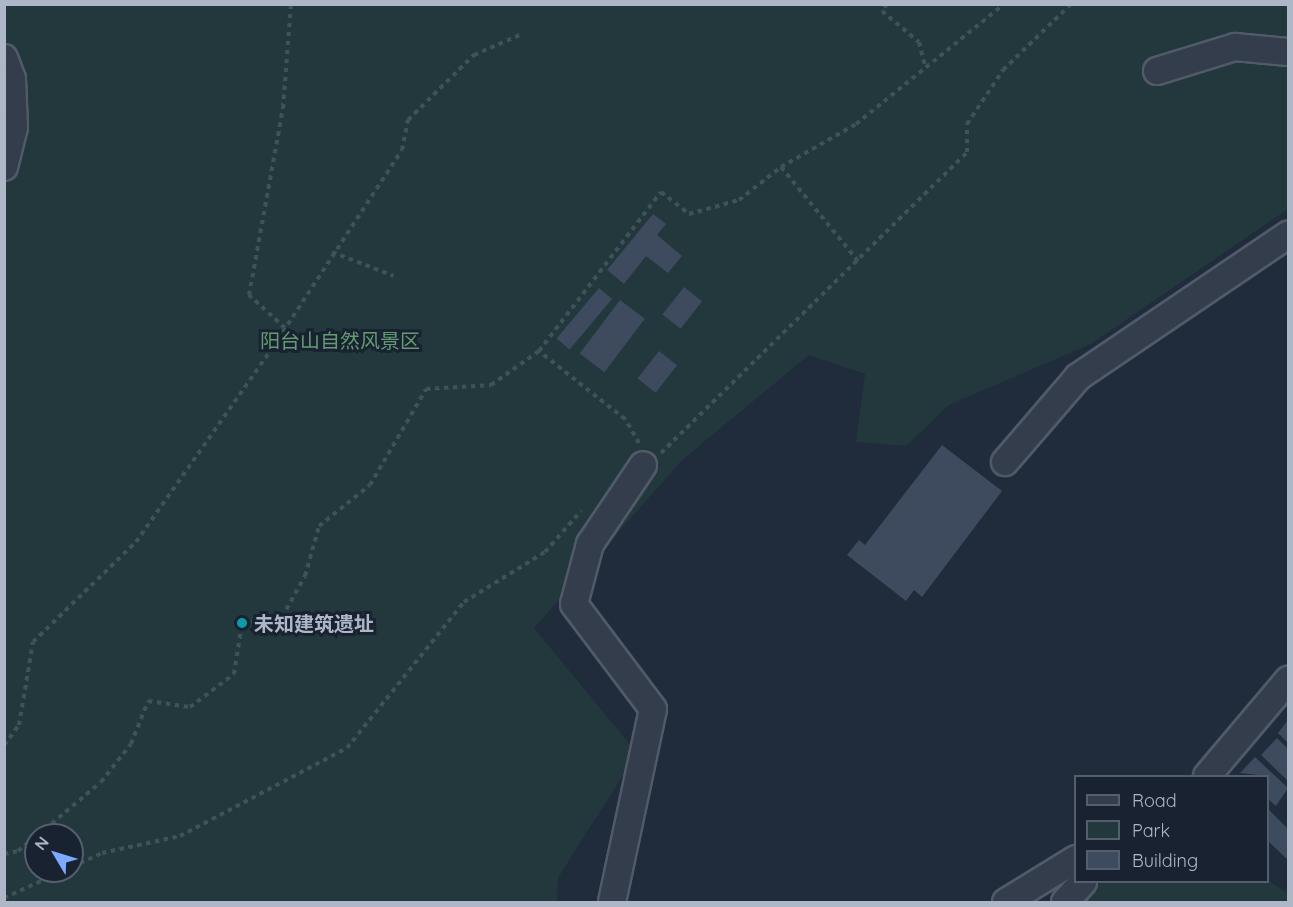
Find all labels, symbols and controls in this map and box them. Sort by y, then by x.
park label: 阳台山自然风景区 [260,328,420,352]
place label: 未知建筑遗址 [254,611,374,635]
marker: 未知建筑遗址 [235,616,249,630]
legend [1074,775,1269,883]
text: Road [1132,789,1177,812]
text: Park [1132,819,1170,842]
north arrow [24,823,84,883]
text: N [30,832,53,854]
text: Building [1132,849,1198,872]

